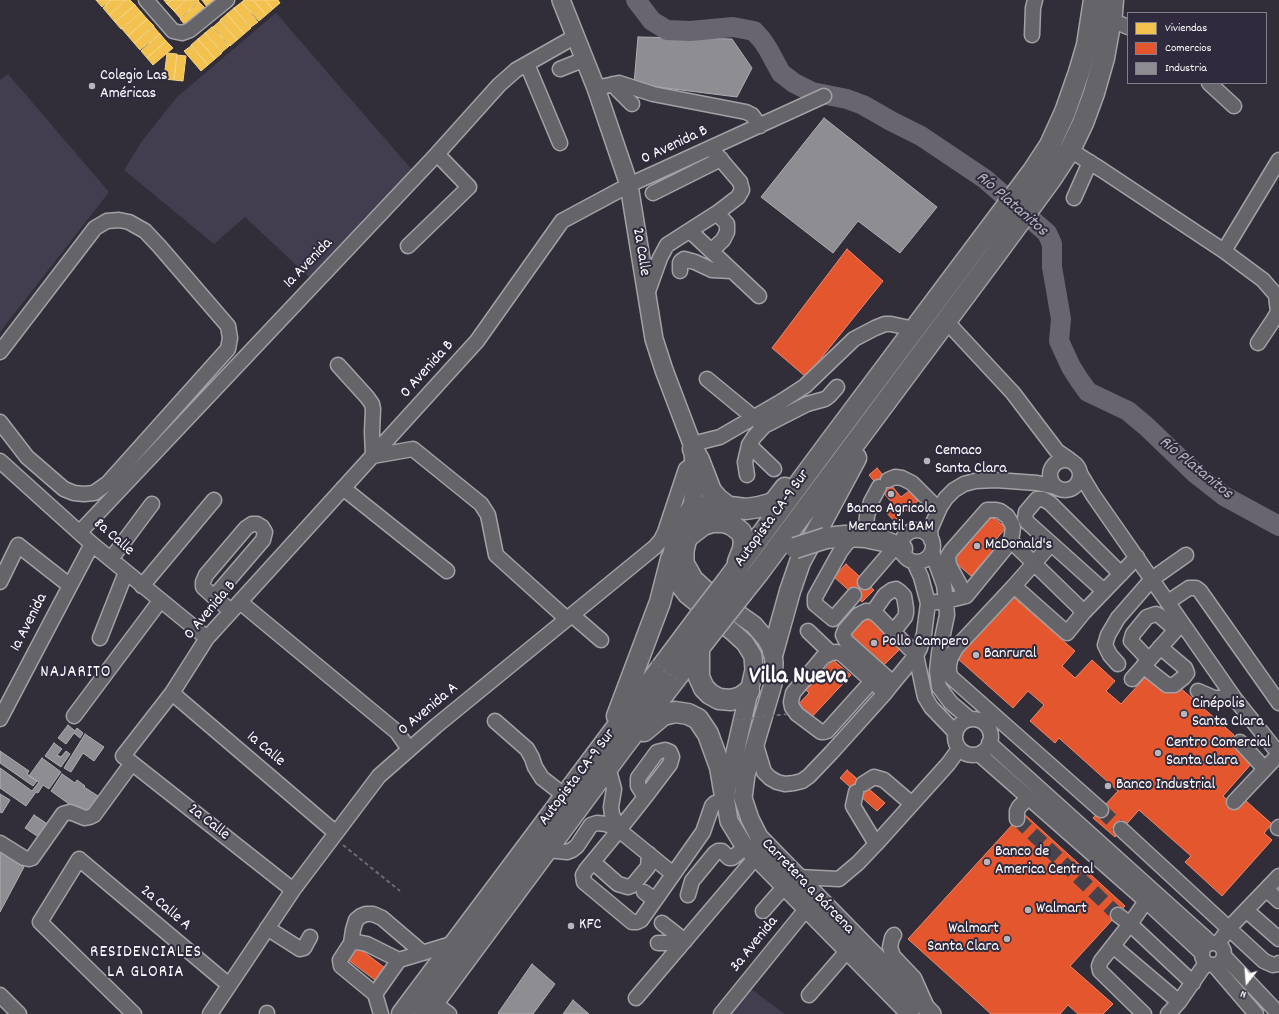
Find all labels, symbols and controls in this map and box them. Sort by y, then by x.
legend [1127,12,1267,84]
text: Viviendas [1165,20,1207,37]
text: Comercios [1165,40,1212,57]
text: Industria [1165,60,1207,77]
place label: Colegio Las Américas [100,67,167,105]
marker: Colegio Las Américas [87,81,97,91]
street label: 0 Avenida B [639,122,711,170]
water label: Río Platanitos [971,168,1051,242]
street label: 2a Calle [627,227,653,277]
street label: 1a Avenida [280,235,338,293]
street label: 0 Avenida B [397,337,459,403]
water label: Río Platanitos [1154,433,1236,505]
place label: Cemaco Santa Clara [935,442,1007,480]
marker: Cemaco Santa Clara [922,456,932,466]
street label: Autopista CA-9 Sur [731,467,815,571]
marker: Banco Agricola Mercantil BAM [886,489,896,499]
place label: Banco Agricola Mercantil BAM [846,500,936,538]
street label: 8a Calle [89,515,137,561]
place label: McDonald's [985,536,1052,556]
marker: McDonald's [972,541,982,551]
street label: 0 Avenida B [181,577,241,645]
street label: 1a Avenida [7,591,53,655]
place label: Pollo Campero [882,633,969,653]
marker: Pollo Campero [869,638,879,648]
place label: Banrural [984,645,1037,665]
marker: Banrural [971,650,981,660]
district label: NAJARITO [40,664,112,684]
district label: Villa Nueva [749,665,847,693]
street label: 0 Avenida A [395,679,463,741]
place label: Cinépolis Santa Clara [1192,695,1264,733]
marker: Cinépolis Santa Clara [1179,709,1189,719]
street label: Autopista CA-9 Sur [536,726,620,830]
street label: 1a Calle [242,728,288,772]
place label: Centro Comercial Santa Clara [1166,734,1271,772]
marker: Centro Comercial Santa Clara [1153,748,1163,758]
place label: Banco Industrial [1116,776,1215,796]
marker: Banco Industrial [1103,781,1113,791]
street label: 2a Calle [183,801,233,845]
street label: Carretera a Bárcena [757,835,857,939]
place label: Banco de America Central [995,843,1094,881]
marker: Banco de America Central [982,857,992,867]
street label: 2a Calle A [136,882,194,936]
place label: Walmart [1036,900,1087,920]
marker: Walmart [1023,905,1033,915]
street label: 3a Avenida [727,913,783,977]
place label: KFC [579,916,601,936]
place label: Walmart Santa Clara [927,920,999,958]
marker: KFC [566,921,576,931]
marker: Walmart Santa Clara [1002,934,1012,944]
district label: RESIDENCIALES LA GLORIA [90,944,202,984]
north arrow [1227,962,1267,1002]
text: N [1239,985,1248,1002]

